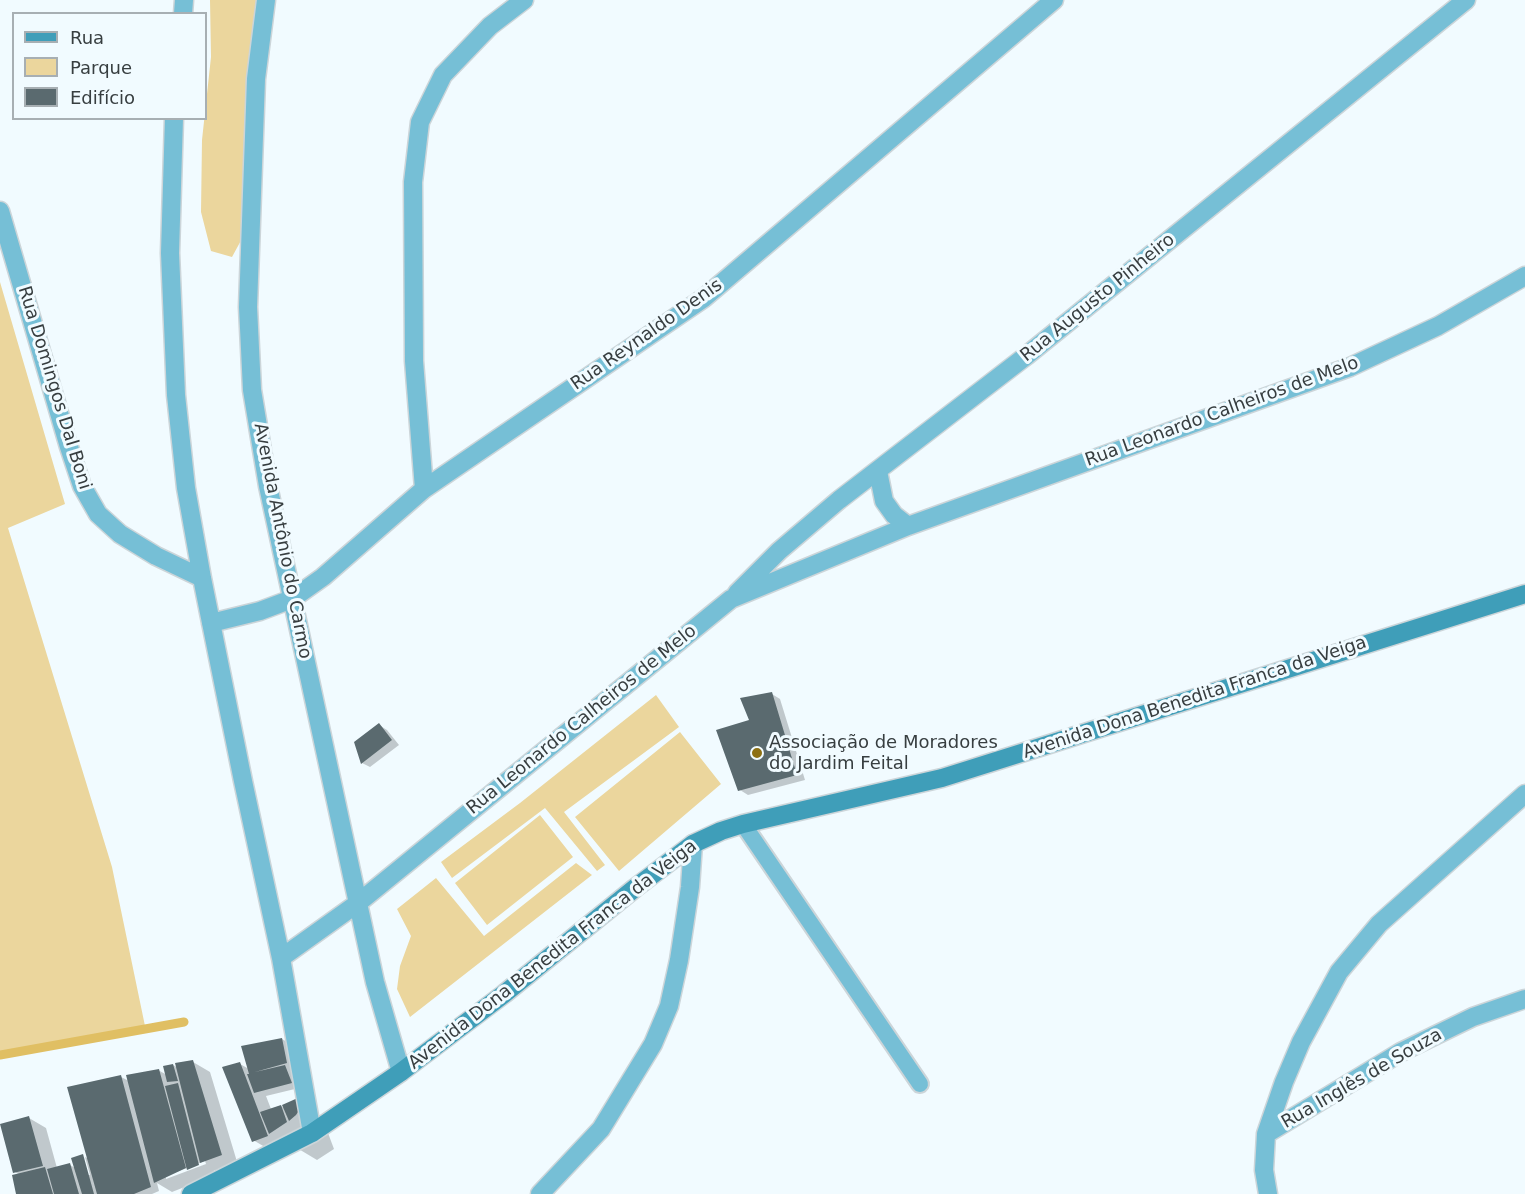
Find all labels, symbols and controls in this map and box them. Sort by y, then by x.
legend [12,12,207,120]
text: Rua [70,27,104,48]
text: Parque [70,57,132,78]
text: Edifício [70,87,135,108]
street label: Rua Augusto Pinheiro [1017,229,1179,367]
street label: Rua Reynaldo Denis [567,275,727,395]
street label: Rua Domingos Dal Boni [13,284,95,492]
street label: Rua Leonardo Calheiros de Melo [1082,352,1362,472]
street label: Avenida Antônio do Carmo [249,421,315,661]
street label: Rua Leonardo Calheiros de Melo [463,621,701,819]
street label: Avenida Dona Benedita Franca da Veiga [1021,632,1369,764]
place label: Associação de Moradores do Jardim Feital [769,732,998,774]
marker: Associação de Moradores do Jardim Feital [750,746,764,760]
street label: Avenida Dona Benedita Franca da Veiga [405,836,701,1074]
street label: Rua Inglês de Souza [1278,1024,1446,1134]

